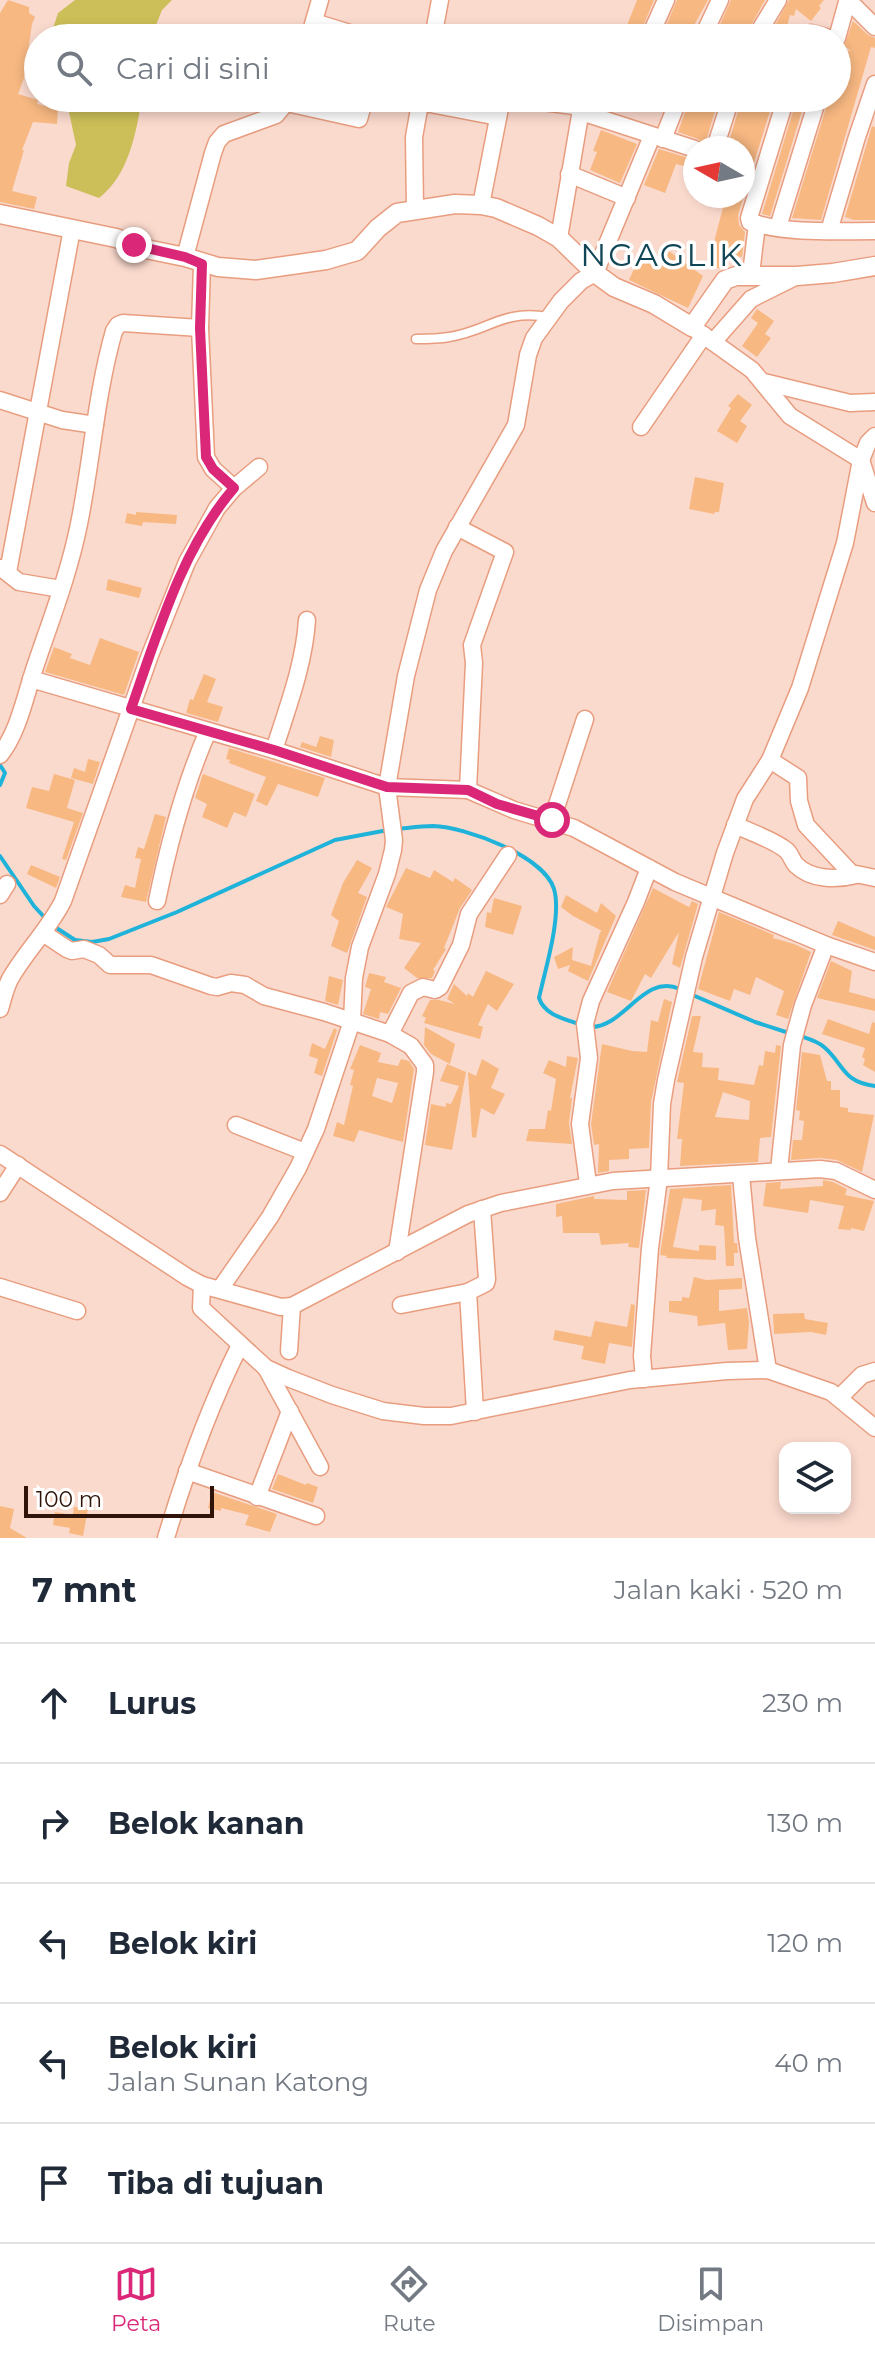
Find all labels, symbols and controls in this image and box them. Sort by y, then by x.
search box [24,24,851,112]
icon: search [52,46,96,90]
text: Cari di sini [116,50,270,87]
north arrow [683,136,755,208]
route end [116,227,152,263]
district label: NGAGLIK [580,235,744,274]
route start [534,802,570,838]
map controls [779,1442,851,1514]
button: layers [779,1442,851,1514]
scale bar [24,1482,214,1518]
text: 100 m [36,1486,102,1513]
text: 7 mnt [32,1569,137,1611]
text: Jalan kaki · 520 m [614,1574,843,1606]
icon: ahead [32,1681,76,1725]
text: Lurus [108,1685,196,1722]
text: 230 m [762,1687,843,1719]
icon: right [32,1801,76,1845]
text: Belok kanan [108,1805,305,1842]
text: 130 m [767,1807,843,1839]
icon: left [32,1921,76,1965]
text: Belok kiri [108,1925,257,1962]
text: 120 m [767,1927,843,1959]
text: Belok kiri [108,2029,257,2066]
icon: left [32,2041,76,2085]
text: 40 m [774,2047,843,2079]
text: Jalan Sunan Katong [108,2066,369,2098]
icon: arrive [32,2161,76,2205]
text: Tiba di tujuan [108,2165,324,2202]
tab: Peta [111,2262,161,2337]
tab: Rute [383,2262,436,2337]
tab: Disimpan [657,2262,764,2337]

